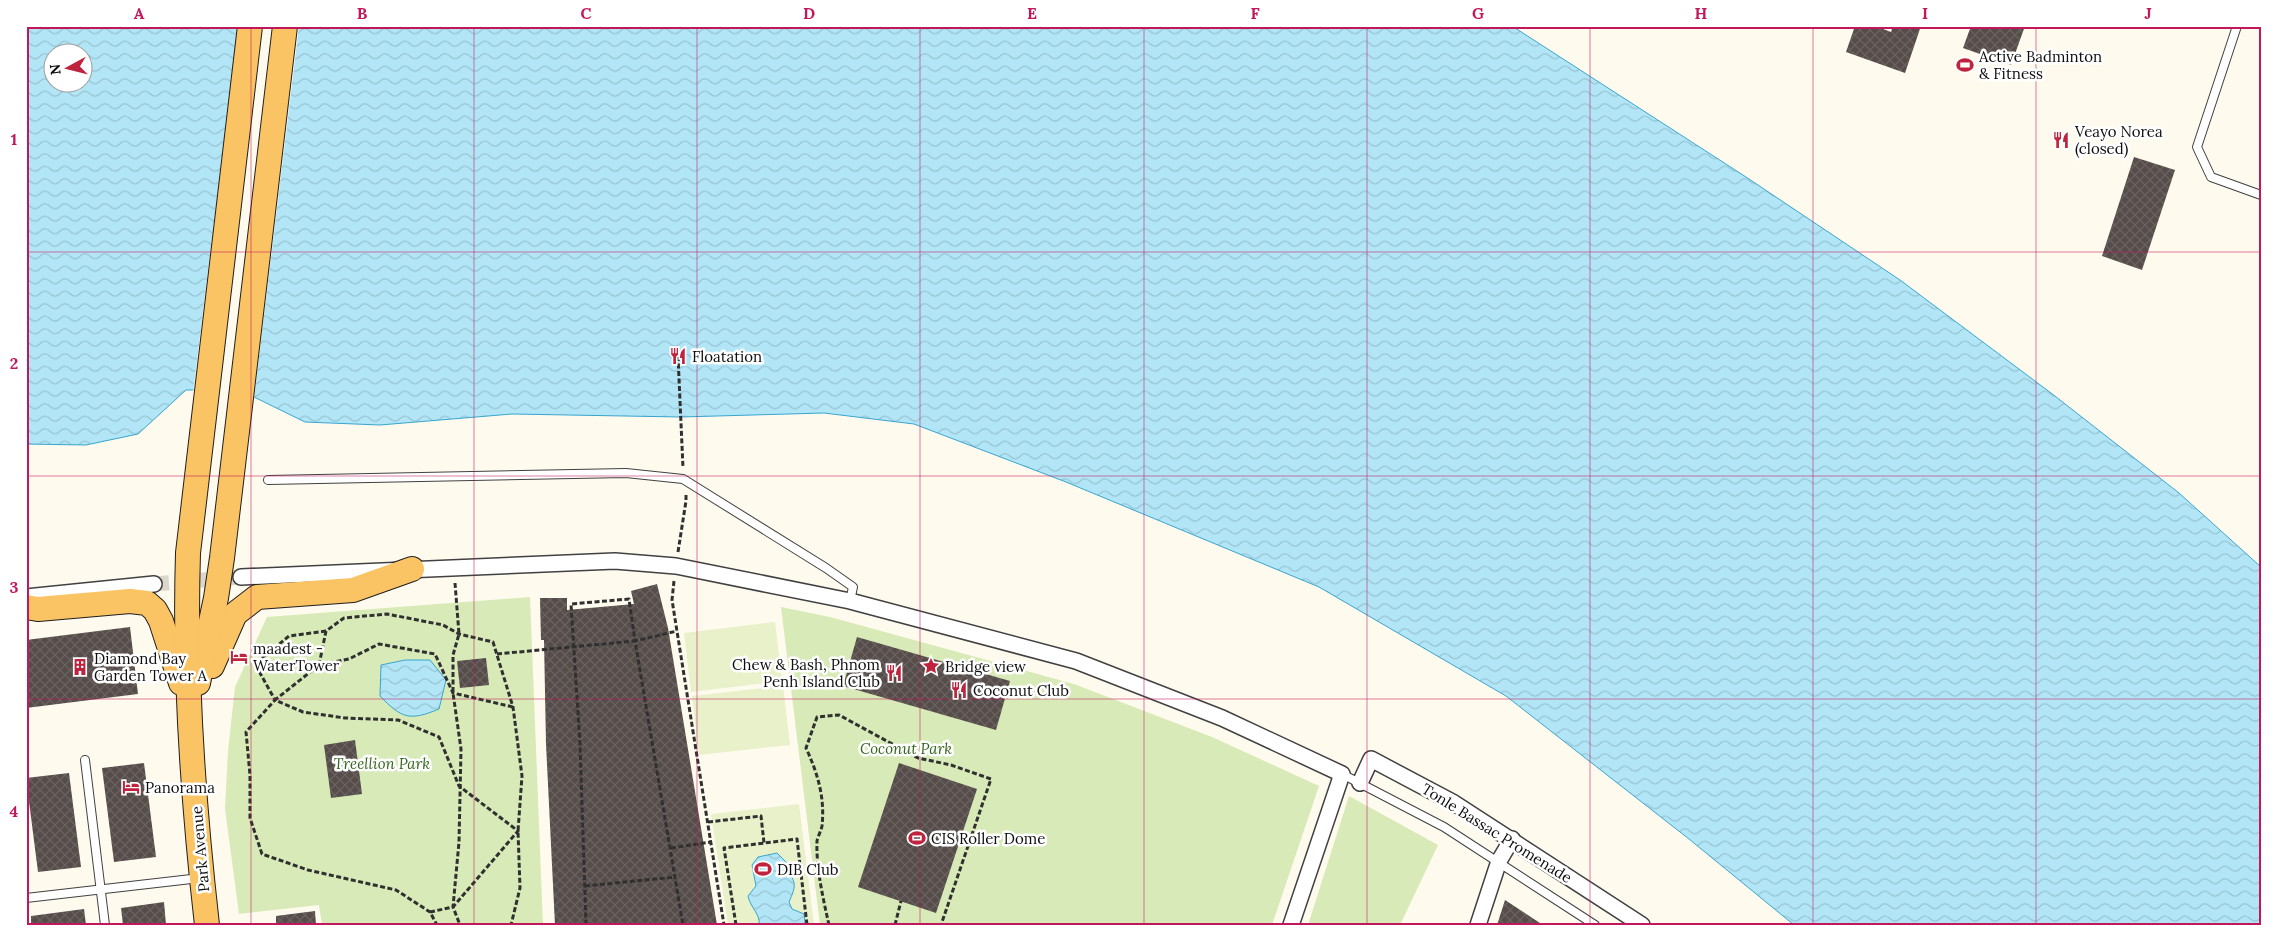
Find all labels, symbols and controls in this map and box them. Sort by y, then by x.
text: A [134,3,145,23]
text: B [357,3,368,23]
text: C [580,3,592,23]
text: D [803,3,815,23]
text: E [1027,3,1037,23]
text: F [1250,3,1260,23]
text: G [1472,3,1484,23]
text: H [1695,3,1708,23]
text: I [1922,3,1928,23]
text: J [2144,3,2152,23]
north arrow [42,42,92,92]
place label: Active Badminton & Fitness [1978,47,2102,83]
sports icon: Active Badminton & Fitness [1955,55,1975,75]
text: N [45,63,65,76]
place label: Veayo Norea (closed) [2074,122,2163,159]
text: 1 [11,129,17,149]
restaurant icon: Veayo Norea (closed) [2051,130,2071,150]
restaurant icon: Floatation [668,346,688,366]
place label: Floatation [692,347,762,366]
text: 2 [10,353,18,373]
text: 3 [10,577,19,597]
place label: maadest - WaterTower [253,639,340,675]
hotel icon: maadest - WaterTower [229,647,249,667]
place label: Diamond Bay Garden Tower A [94,649,208,685]
place label: Chew & Bash, Phnom Penh Island Club [732,655,880,691]
place icon: Bridge view [921,656,941,676]
building icon: Diamond Bay Garden Tower A [70,657,90,677]
place label: Bridge view [945,657,1026,676]
restaurant icon: Chew & Bash, Phnom Penh Island Club [884,663,904,683]
restaurant icon: Coconut Club [949,680,969,700]
place label: Coconut Club [973,681,1069,700]
park label: Coconut Park [860,739,952,758]
park label: Treellion Park [334,754,430,773]
hotel icon: Panorama [121,777,141,797]
place label: Panorama [145,778,215,797]
street label: Tonle Bassac Promenade [1418,779,1576,887]
text: 4 [10,801,19,821]
street label: Park Avenue [187,805,213,893]
sports icon: CIS Roller Dome [907,828,927,848]
place label: CIS Roller Dome [931,829,1045,848]
sports icon: DIB Club [753,859,773,879]
place label: DIB Club [777,860,839,879]

